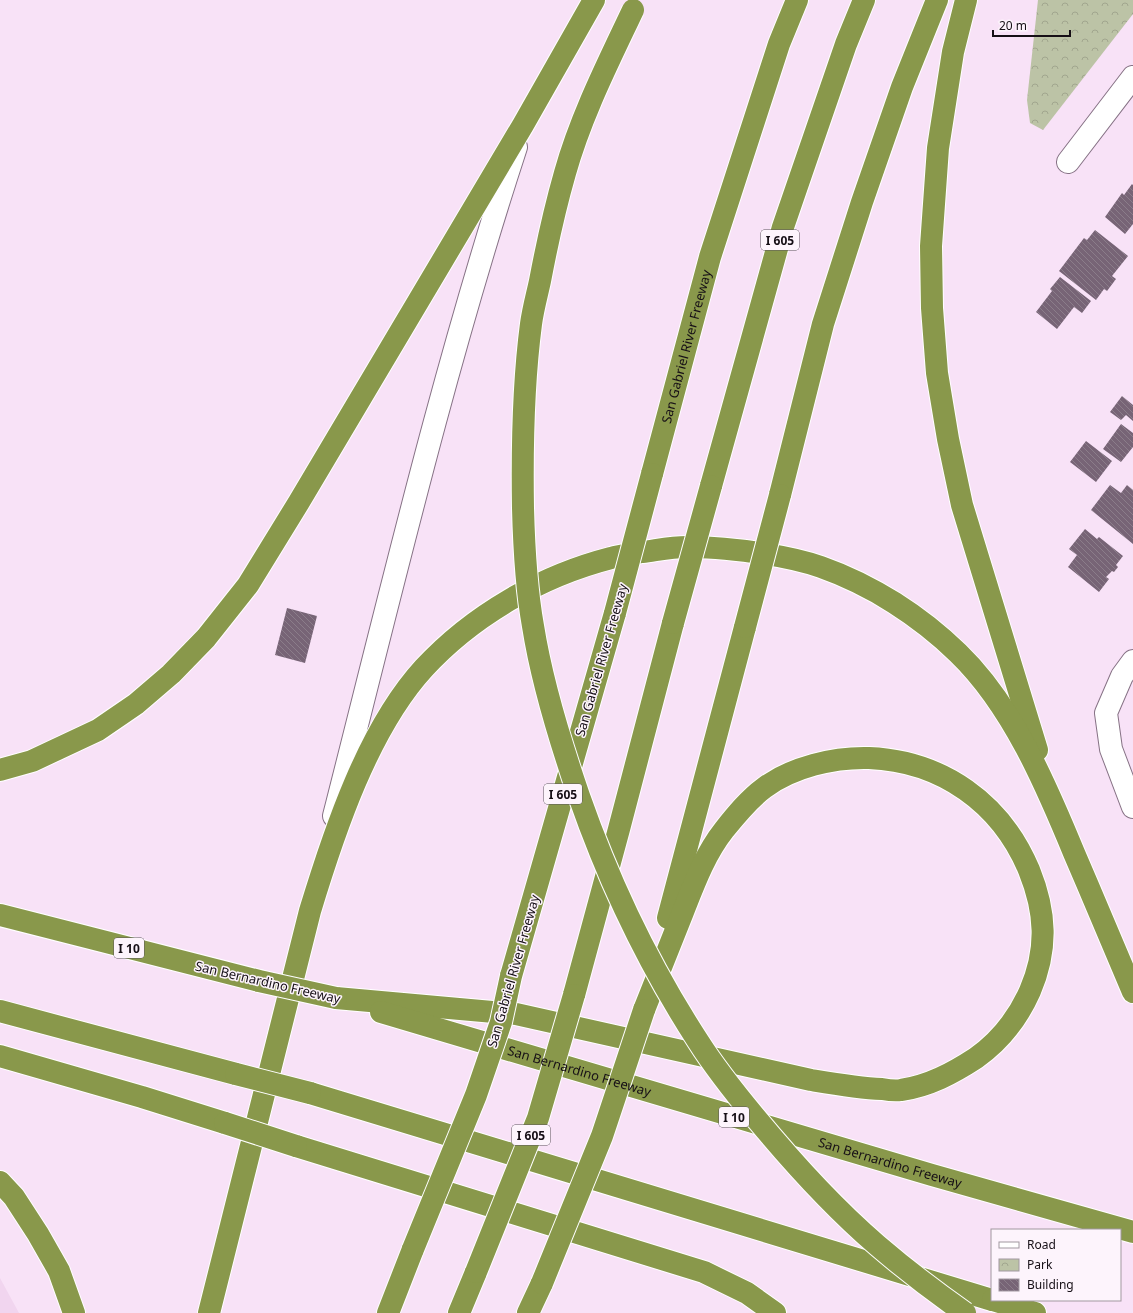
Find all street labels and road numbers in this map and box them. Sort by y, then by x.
road number: I 605 [761,230,799,250]
street label: San Gabriel River Freeway [657,267,715,425]
street label: San Gabriel River Freeway [571,581,632,738]
road number: I 605 [544,784,582,804]
street label: San Gabriel River Freeway [483,892,544,1049]
road number: I 10 [114,938,144,958]
street label: San Bernardino Freeway [194,957,343,1008]
street label: San Bernardino Freeway [506,1041,654,1101]
road number: I 10 [719,1107,749,1127]
road number: I 605 [512,1125,550,1145]
street label: San Bernardino Freeway [816,1133,964,1192]

